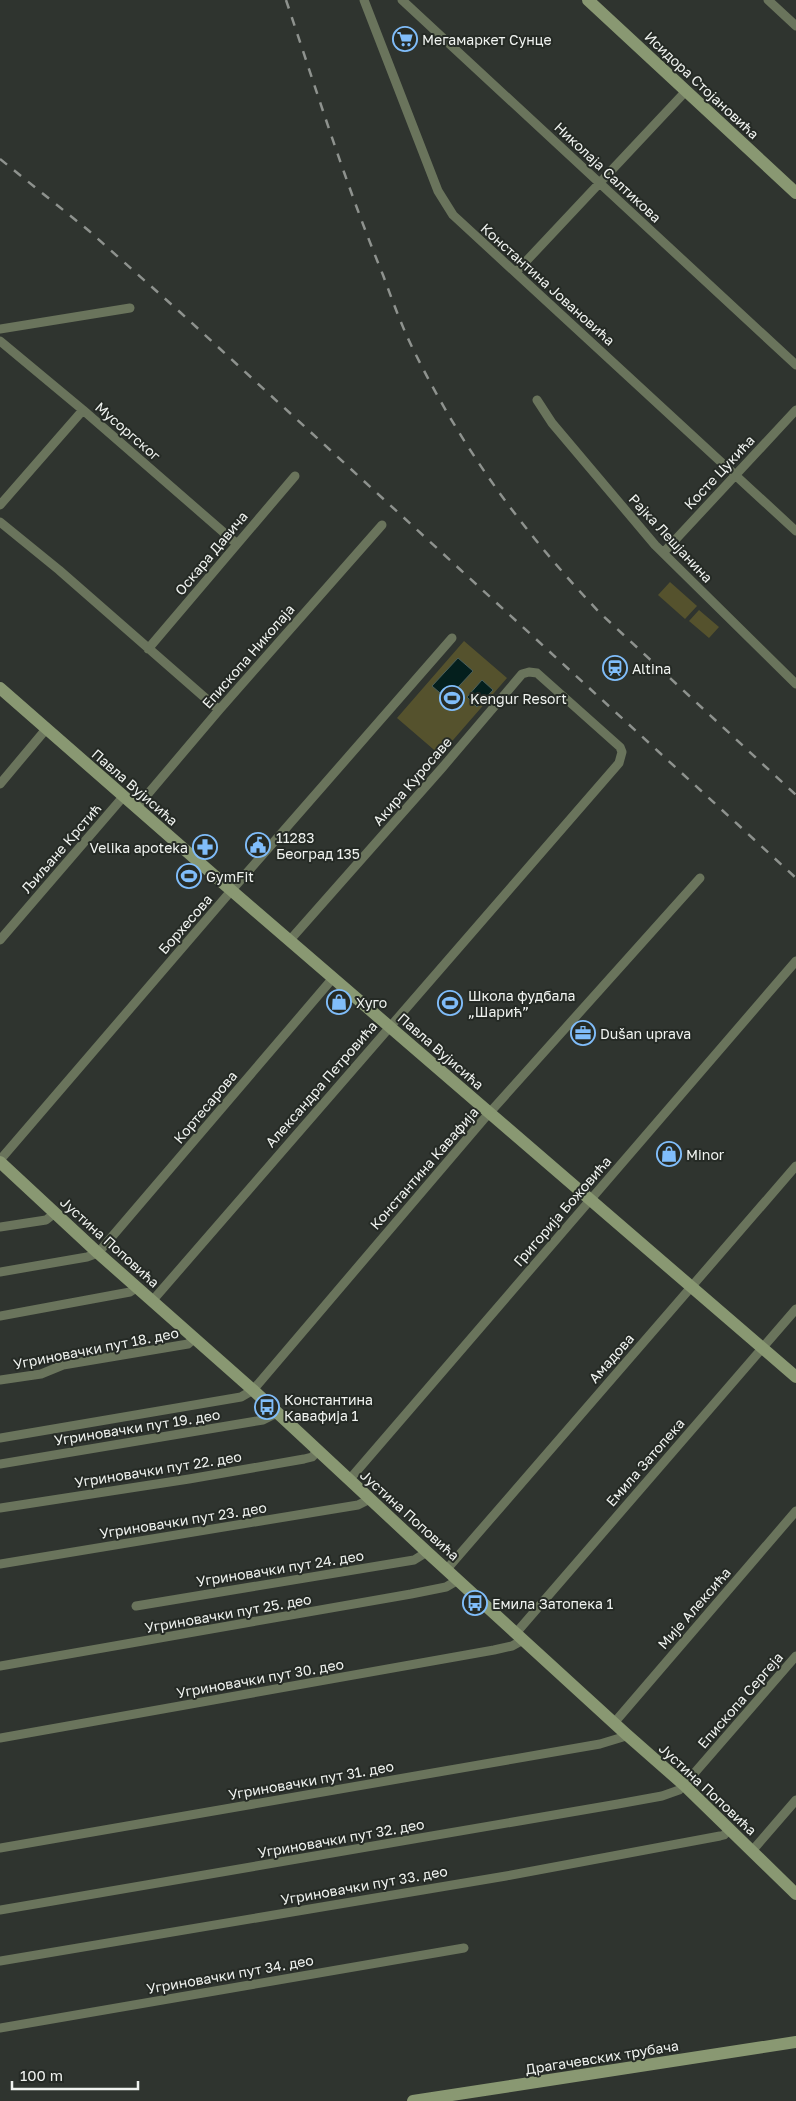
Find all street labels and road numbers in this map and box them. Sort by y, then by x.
street label: Исидора Стојановића [641,28,763,142]
street label: Николаја Салтикова [551,118,665,226]
street label: Константина Јовановића [477,219,619,349]
street label: Мусоргског [92,398,164,464]
street label: Косте Цукића [680,431,758,513]
street label: Рајка Лешјанина [626,490,716,586]
street label: Оскара Давича [171,508,251,598]
street label: Епископа Николаја [198,601,298,711]
street label: Акира Куросаве [369,733,455,829]
street label: Павла Вујисића [89,745,181,829]
street label: Љиљане Крстић [17,800,105,896]
street label: Борхесова [154,891,216,957]
street label: Павла Вујисића [395,1009,487,1093]
street label: Александра Петровића [262,1017,380,1151]
street label: Кортесарова [170,1067,240,1147]
street label: Константина Кавафија [366,1103,482,1233]
street label: Григорија Божовића [510,1152,614,1270]
street label: Јустина Поповића [57,1193,163,1291]
street label: Угриновачки пут 18. део [12,1324,180,1372]
street label: Амадова [585,1330,637,1386]
street label: Угриновачки пут 19. део [53,1405,221,1449]
street label: Емила Затопека [602,1415,688,1509]
street label: Угриновачки пут 22. део [73,1447,243,1491]
street label: Јустина Поповића [357,1466,463,1564]
street label: Угриновачки пут 23. део [98,1498,268,1542]
street label: Угриновачки пут 24. део [195,1546,365,1590]
street label: Мије Алексића [654,1564,734,1652]
street label: Угриновачки пут 25. део [143,1590,313,1636]
street label: Епископа Сергеја [694,1649,786,1751]
street label: Угриновачки пут 30. део [175,1655,345,1701]
street label: Јустина Поповића [656,1739,760,1839]
street label: Угриновачки пут 31. део [227,1757,395,1803]
street label: Угриновачки пут 32. део [256,1815,426,1861]
street label: Угриновачки пут 33. део [279,1862,449,1908]
street label: Угриновачки пут 34. део [145,1951,315,1997]
street label: Драгачевских трубача [524,2036,680,2078]

